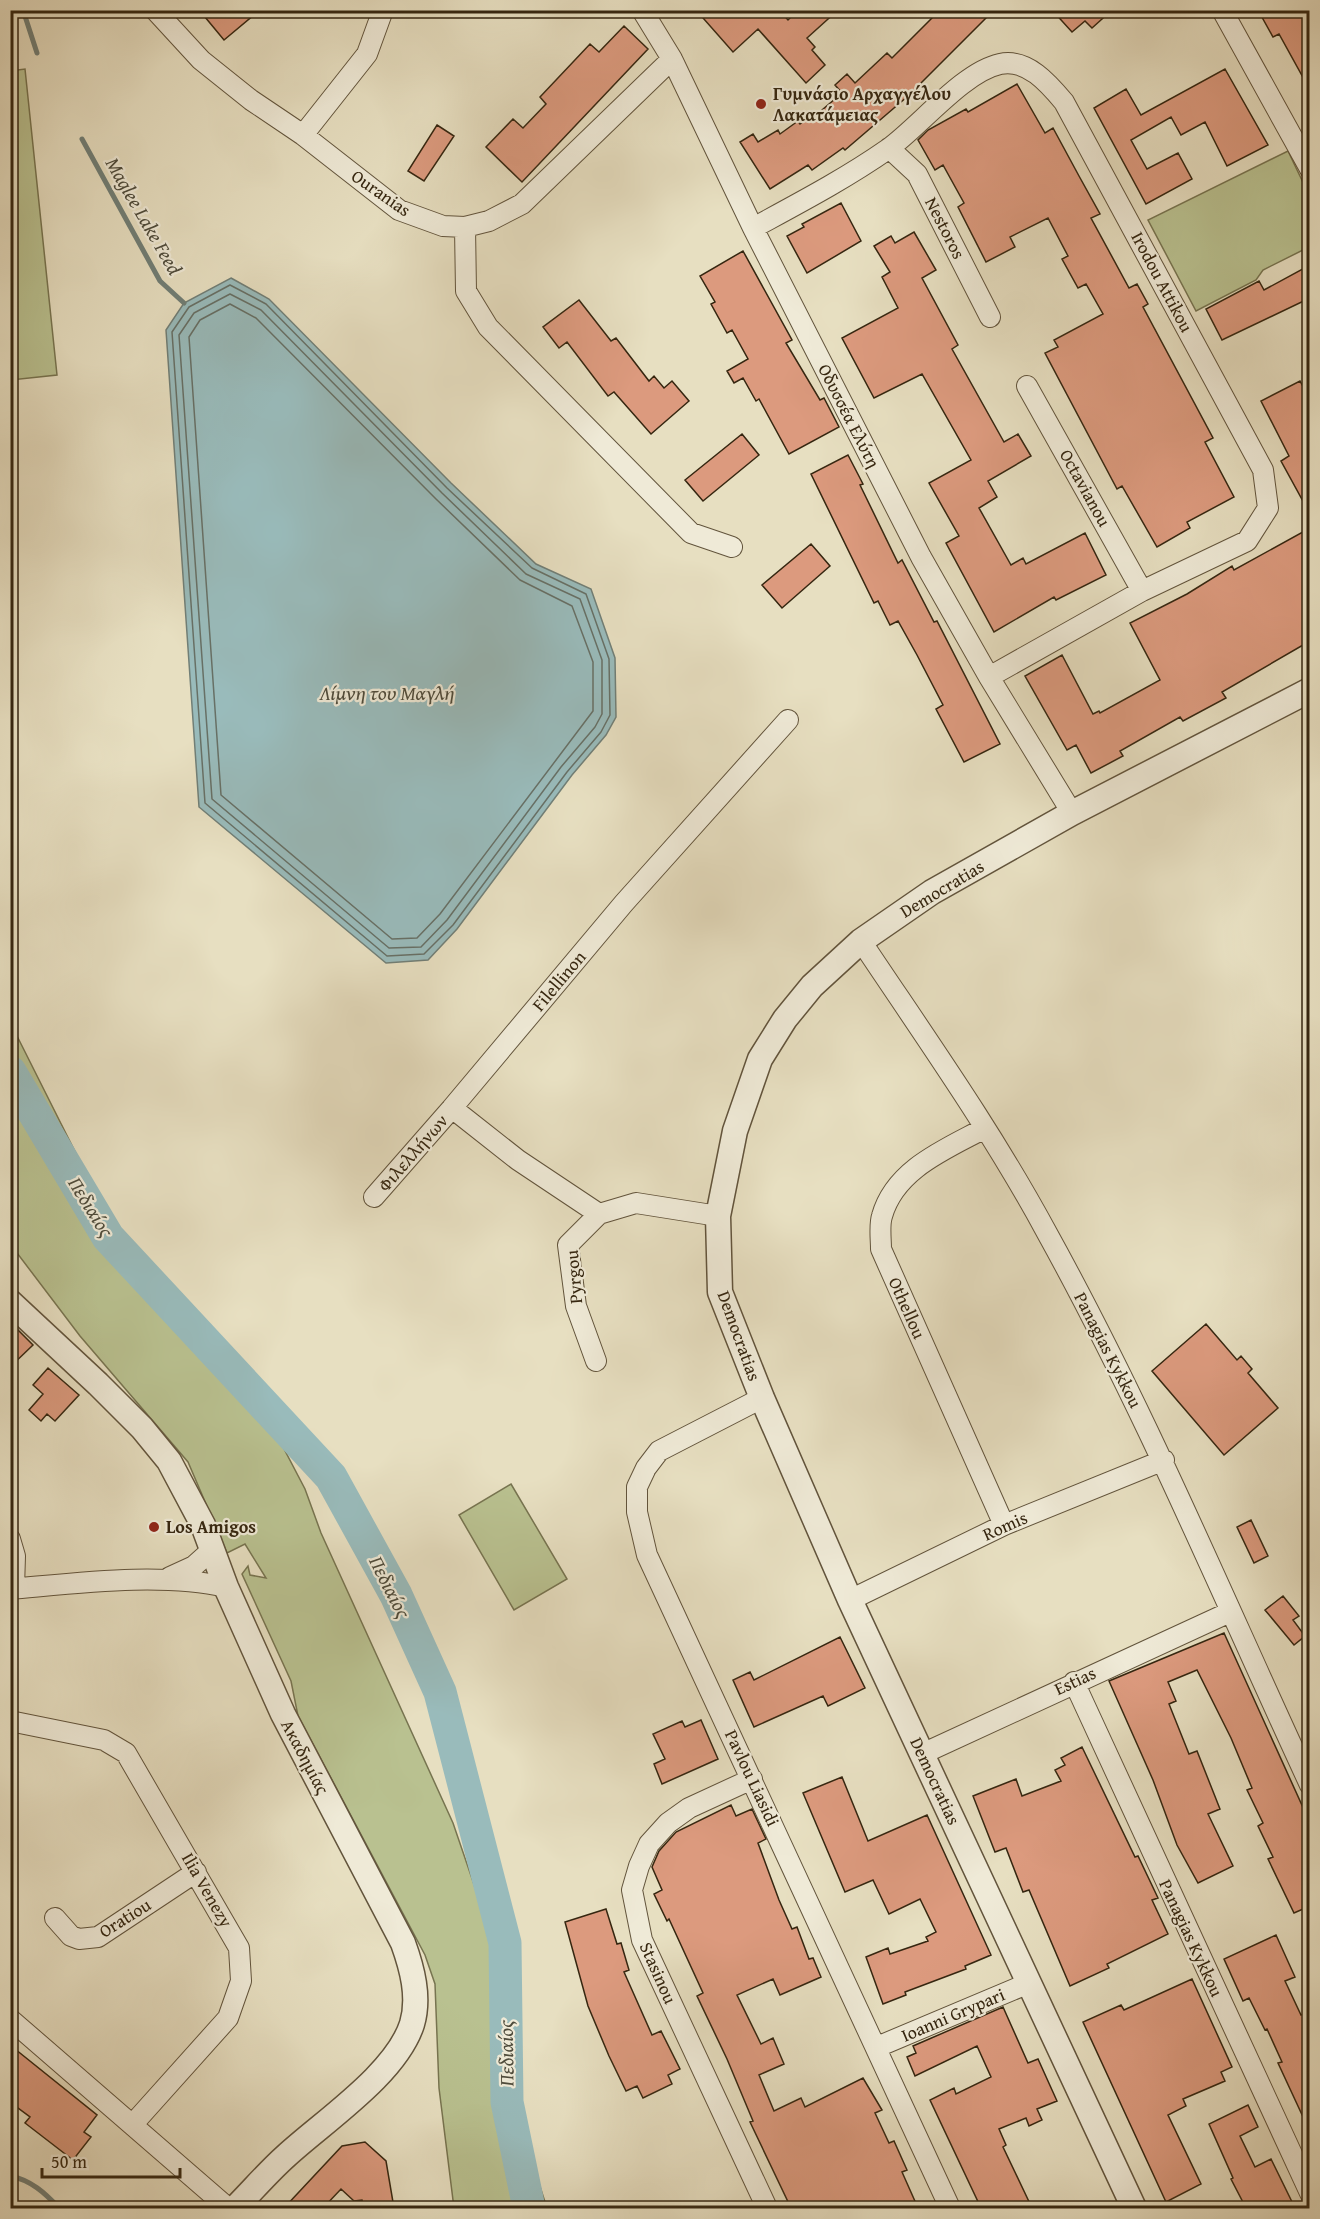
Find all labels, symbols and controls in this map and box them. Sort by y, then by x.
place label: Γυμνάσιο Αρχαγγέλου Λακατάμειας [773,80,951,128]
marker: Γυμνάσιο Αρχαγγέλου Λακατάμειας [754,97,768,111]
water label: Maglee Lake Feed [99,151,190,280]
street label: Ouranias [346,162,417,223]
street label: Nestoros [918,192,973,263]
street label: Irodou Attikou [1125,227,1200,337]
street label: Οδυσσέα Ελύτη [812,359,887,473]
street label: Octavianou [1053,444,1118,532]
water label: Λίμνη του Μαγλή [318,678,455,707]
street label: Democratias [894,853,989,924]
street label: Filellinon [525,944,592,1017]
street label: Φιλελλήνων [371,1108,454,1198]
water label: Πεδιαίος [61,1170,122,1243]
street label: Pyrgou [558,1249,589,1305]
street label: Othellou [882,1273,933,1343]
street label: Democratias [711,1287,768,1385]
street label: Panagias Kykkou [1068,1287,1149,1413]
street label: Romis [978,1504,1032,1547]
place label: Los Amigos [166,1513,256,1540]
marker: Los Amigos [147,1520,161,1534]
water label: Πεδιαίος [362,1550,419,1624]
street label: Estias [1049,1659,1100,1702]
street label: Ακαδημίας [274,1714,337,1799]
street label: Pavlou Liasidi [718,1725,787,1831]
street label: Democratias [903,1732,968,1829]
street label: Ilia Venezy [175,1847,240,1932]
street label: Panagias Kykkou [1152,1875,1231,2001]
street label: Oratiou [93,1891,156,1944]
street label: Stasinou [633,1938,684,2008]
street label: Ioanni Grypari [897,1981,1009,2048]
water label: Πεδιαίος [490,2019,521,2088]
scale bar [42,2141,180,2179]
text: 50 m [51,2148,87,2175]

